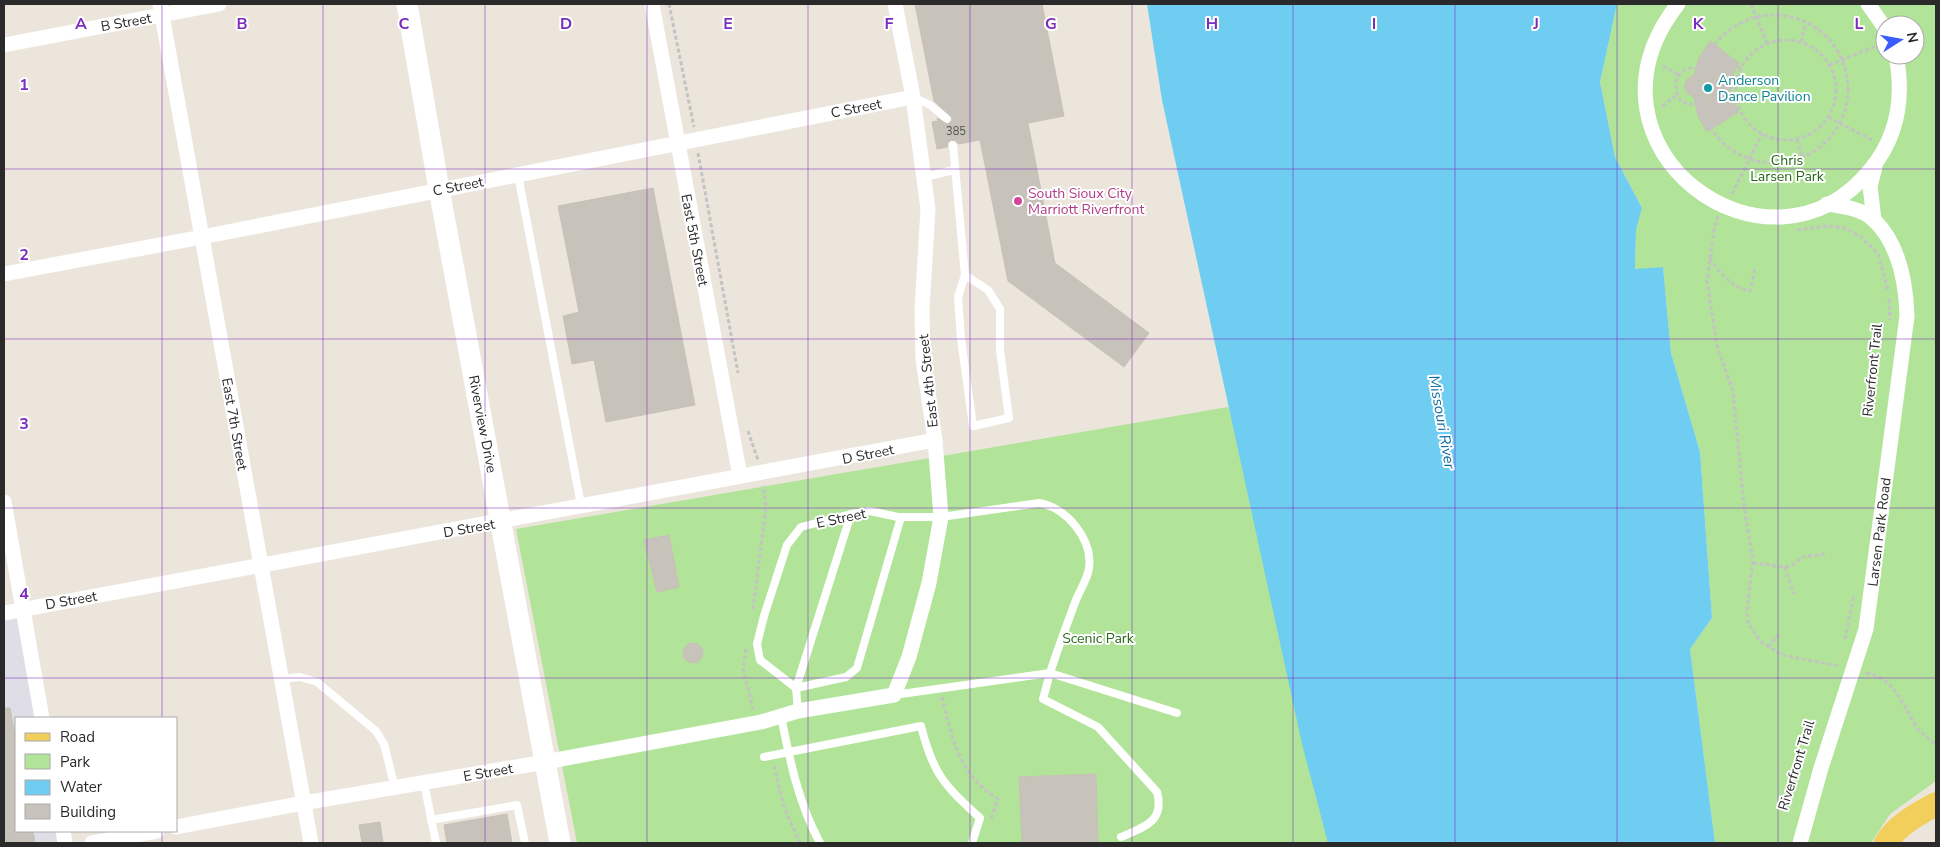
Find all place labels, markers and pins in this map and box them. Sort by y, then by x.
place label: Anderson Dance Pavilion [1718,71,1811,106]
marker: Anderson Dance Pavilion [1702,82,1714,94]
place label: South Sioux City Marriott Riverfront [1028,184,1144,219]
marker: South Sioux City Marriott Riverfront [1012,195,1024,207]

